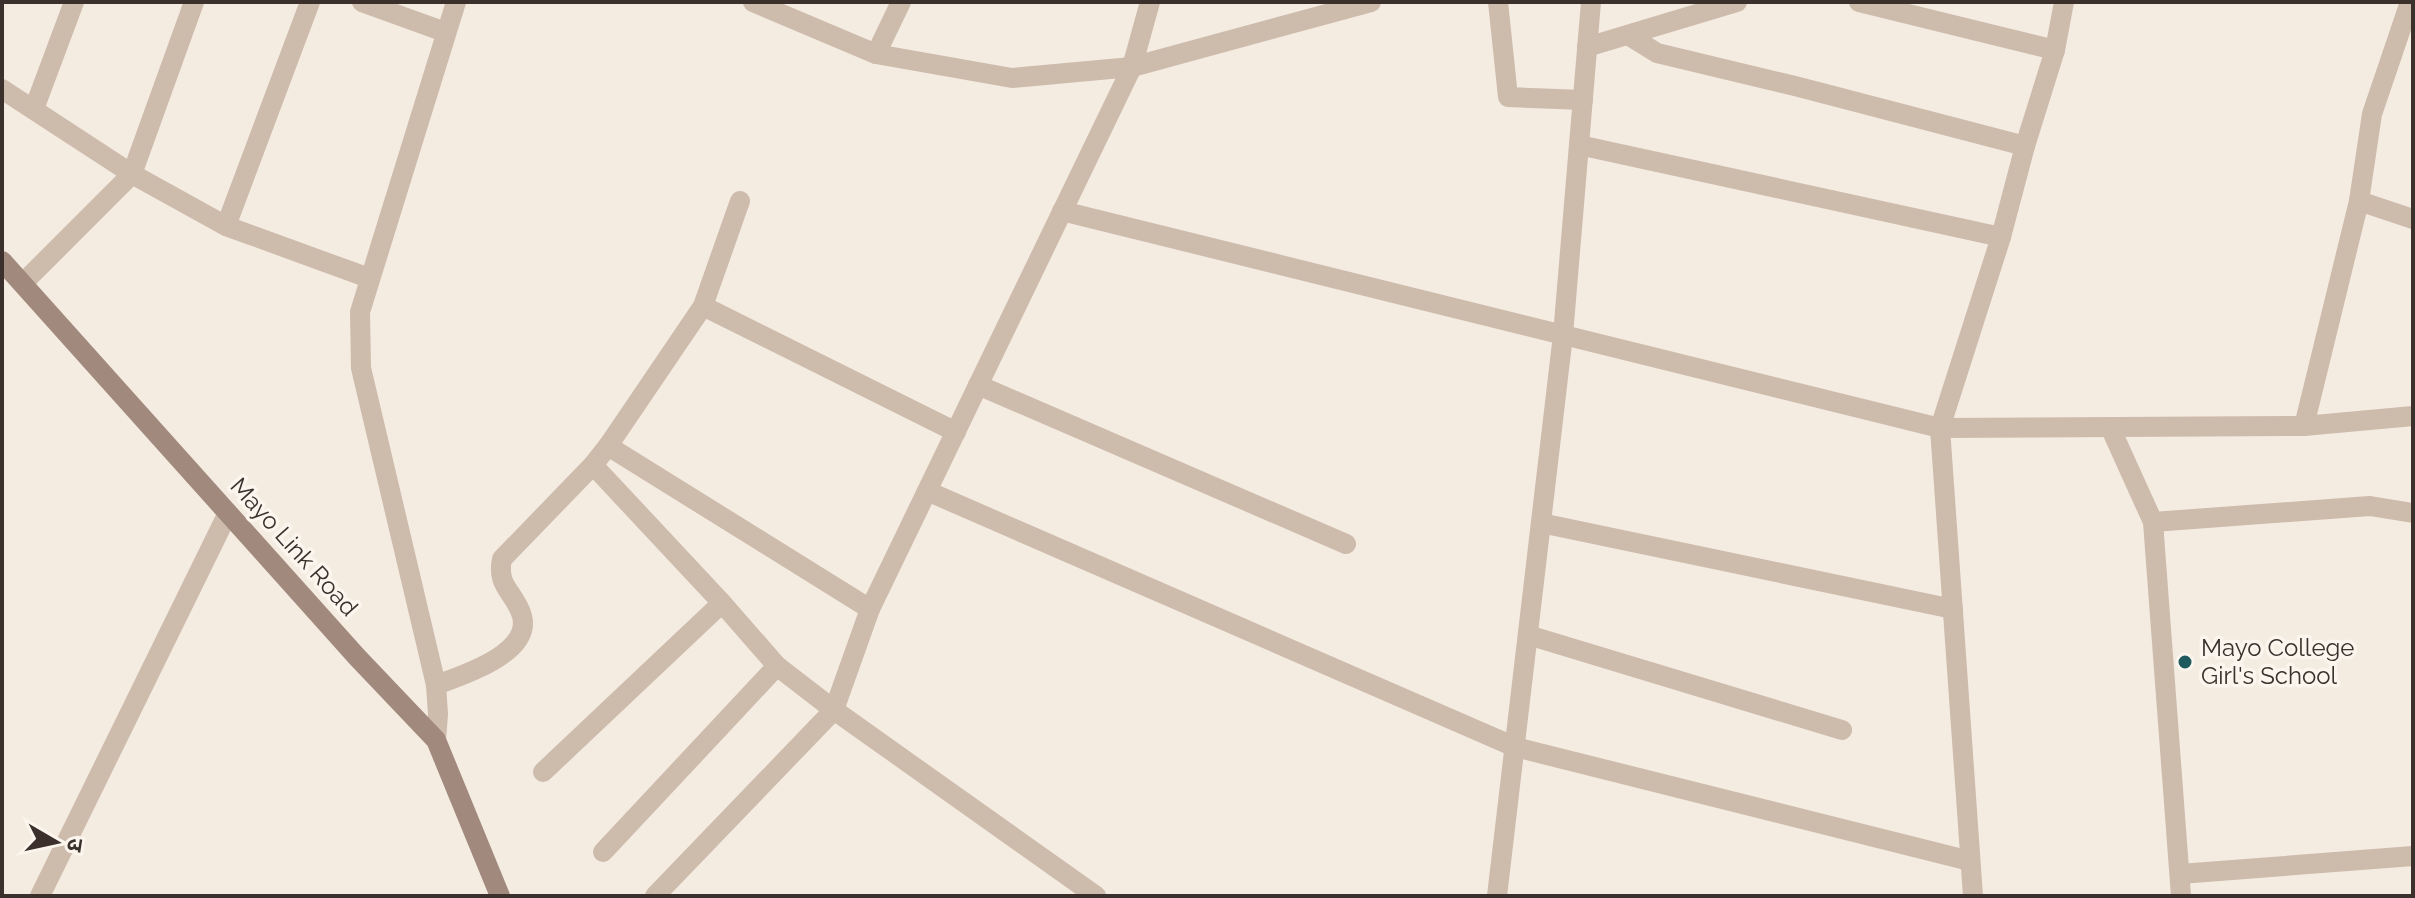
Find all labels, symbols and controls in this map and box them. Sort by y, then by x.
street label: Mayo Link Road [225,471,364,622]
place label: Mayo College Girl's School [2201,633,2354,690]
marker: Mayo College Girl's School [2176,653,2194,671]
north arrow [16,802,96,882]
text: उ [62,837,90,855]

